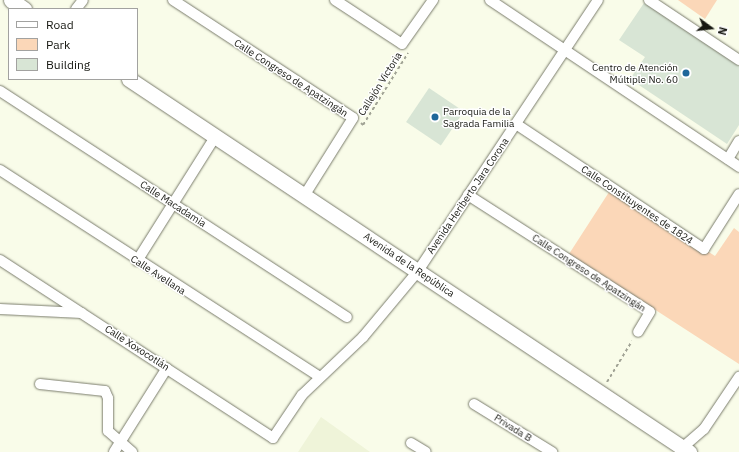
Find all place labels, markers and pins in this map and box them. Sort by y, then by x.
place label: Centro de Atención Múltiple No. 60 [592,61,678,84]
marker: Centro de Atención Múltiple No. 60 [681,68,691,78]
place label: Parroquia de la Sagrada Familia [443,105,514,128]
marker: Parroquia de la Sagrada Familia [430,112,440,122]

